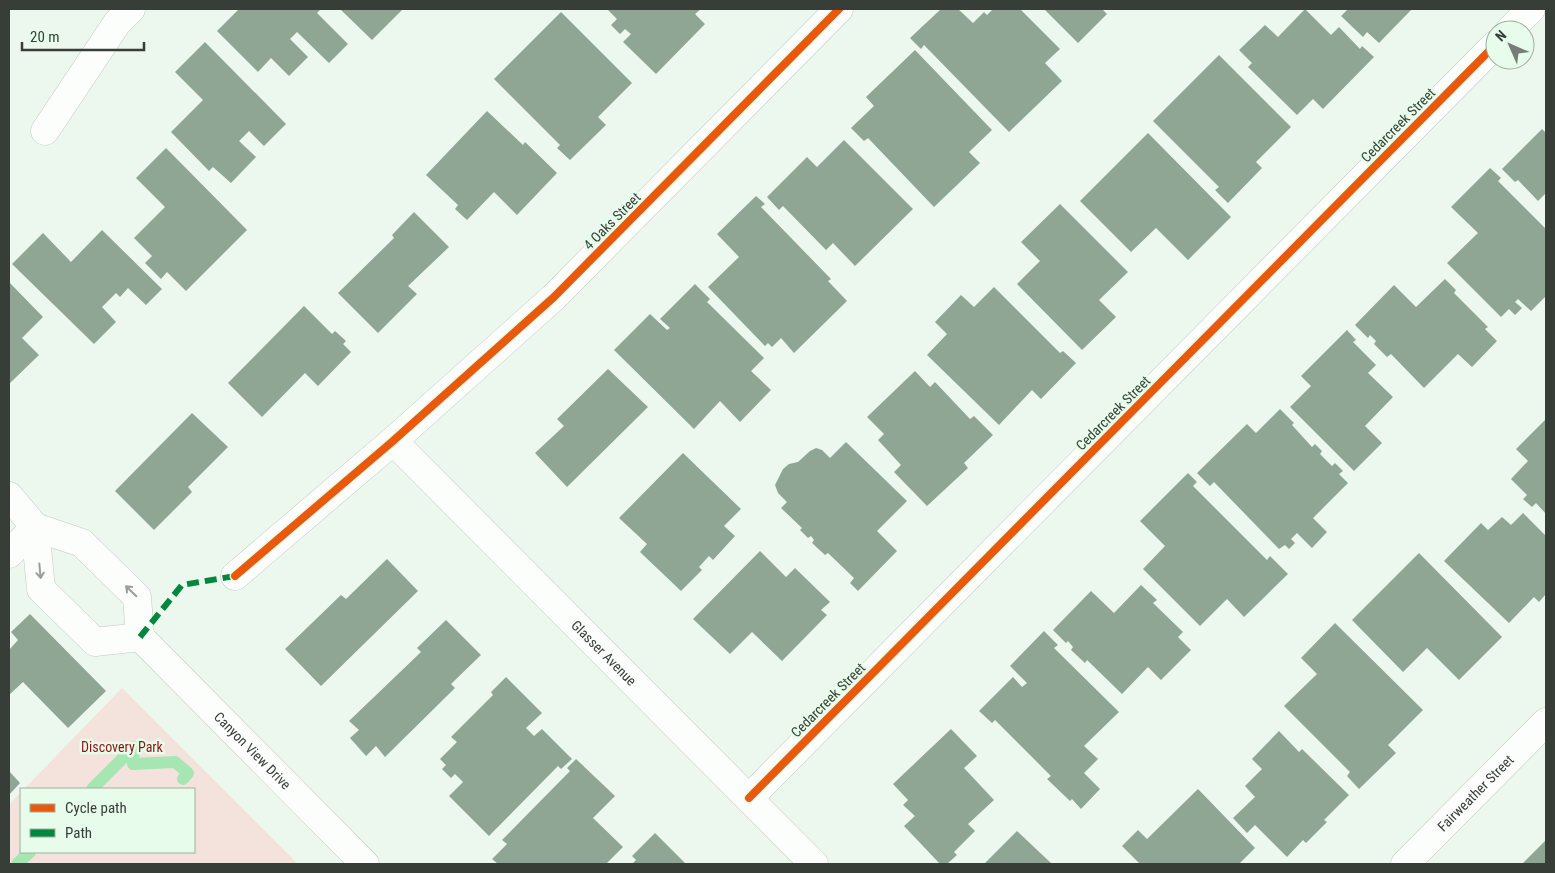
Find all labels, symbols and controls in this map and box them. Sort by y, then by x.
scale bar [22,20,145,52]
north arrow [1485,20,1535,70]
text: N [1492,27,1509,44]
text: 20 m [30,28,60,46]
street label: Cedarcreek Street [1358,85,1438,165]
street label: 4 Oaks Street [580,189,644,253]
street label: Cedarcreek Street [1073,373,1153,453]
one-way arrow [35,563,44,579]
one-way arrow [125,585,137,598]
street label: Glasser Avenue [568,617,640,689]
street label: Cedarcreek Street [788,660,868,740]
street label: Canyon View Drive [211,709,295,793]
park label: Discovery Park [81,739,164,755]
street label: Fairweather Street [1434,752,1517,835]
legend [20,788,195,853]
text: Cycle path [65,799,127,817]
text: Path [65,824,92,842]

